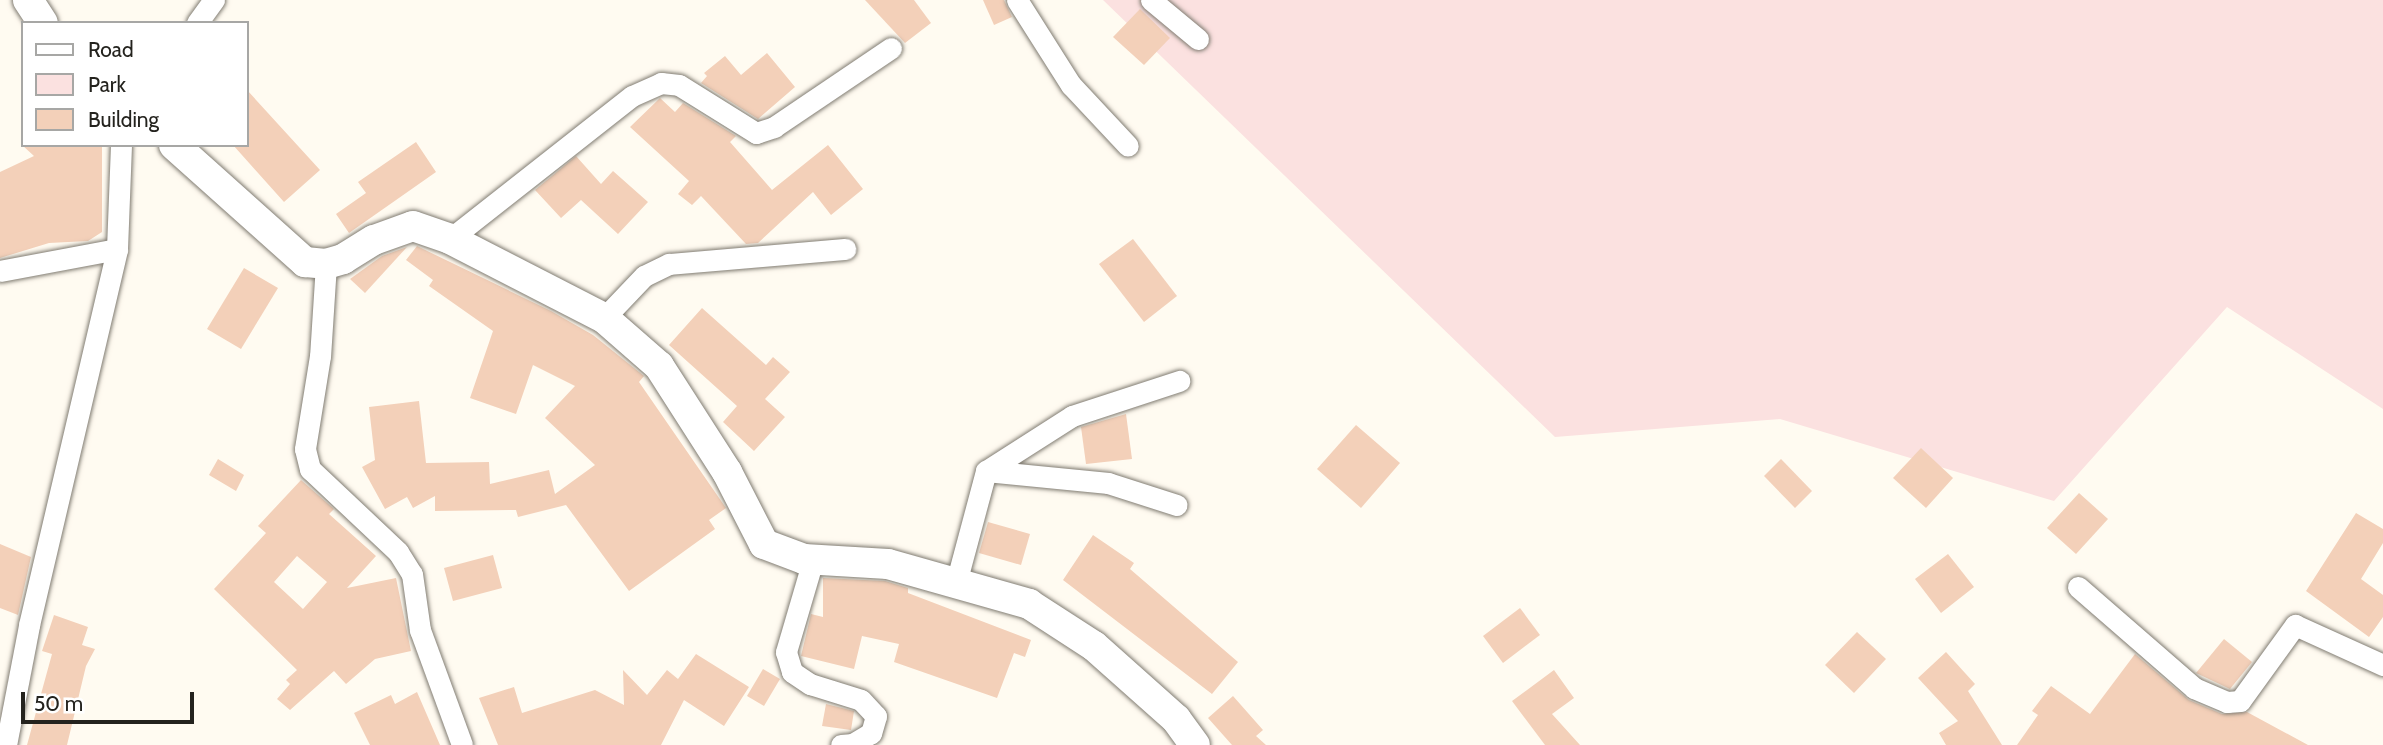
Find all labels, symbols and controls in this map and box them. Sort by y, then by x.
legend [21,21,248,147]
text: Road [88,37,134,62]
text: Park [88,72,126,97]
text: Building [88,107,159,132]
scale bar [24,678,198,722]
text: 50 m [34,691,83,716]

